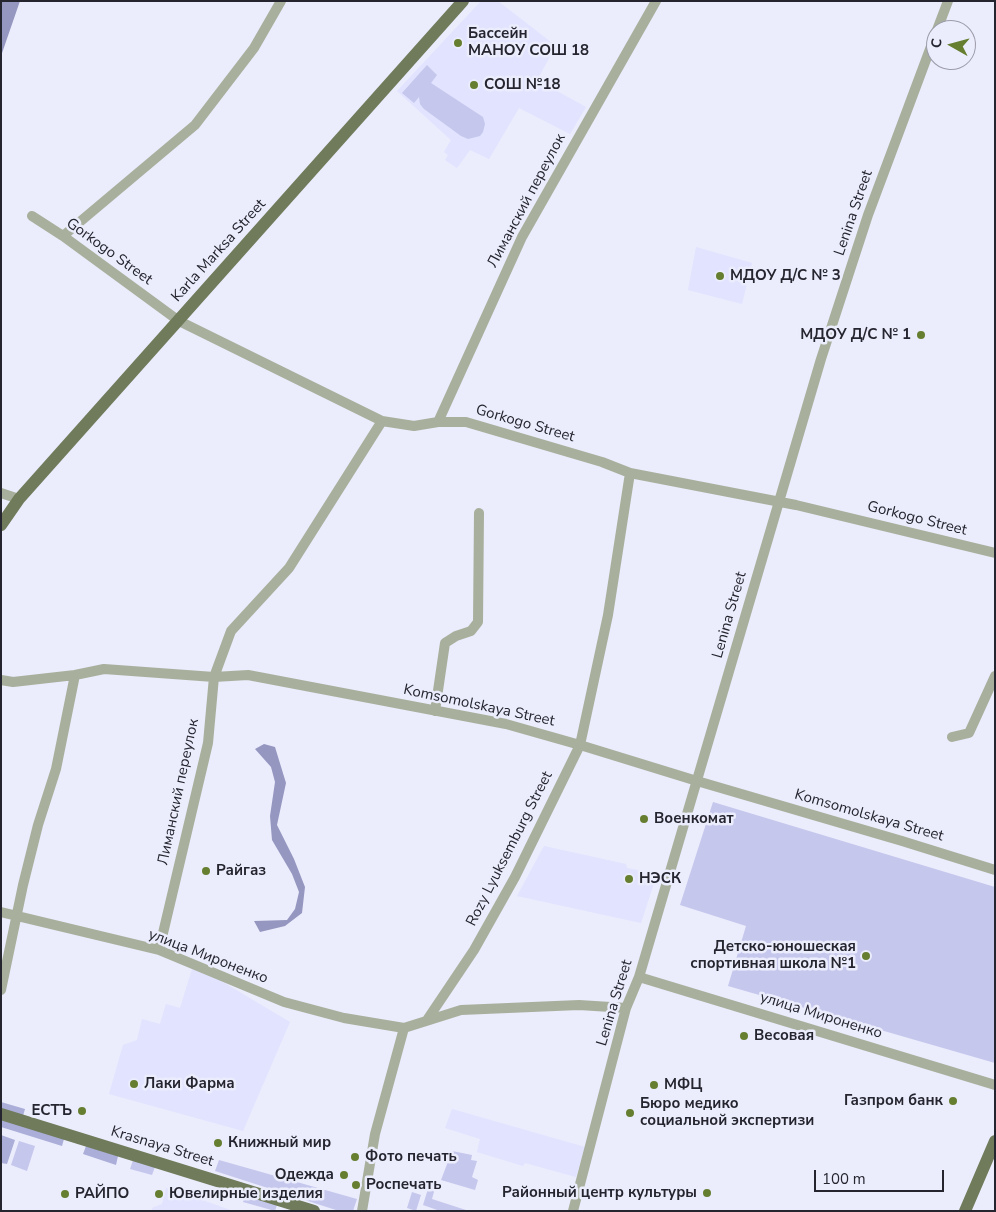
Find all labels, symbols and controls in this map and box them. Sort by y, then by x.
north arrow [926,20,976,70]
place label: Бассейн МАНОУ СОШ 18 [468,25,589,60]
marker: Бассейн МАНОУ СОШ 18 [452,37,464,49]
text: С [927,37,947,49]
place label: СОШ №18 [484,76,560,94]
marker: СОШ №18 [468,79,480,91]
street label: Лиманский переулок [484,131,570,271]
street label: Lenina Street [831,168,877,258]
street label: Karla Marksa Street [168,196,270,306]
street label: Gorkogo Street [62,215,156,289]
place label: МДОУ Д/С № 3 [730,267,841,285]
marker: МДОУ Д/С № 3 [714,270,726,282]
place label: МДОУ Д/С № 1 [800,326,911,344]
marker: МДОУ Д/С № 1 [915,329,927,341]
street label: Gorkogo Street [473,401,577,447]
street label: Gorkogo Street [865,498,969,540]
street label: Lenina Street [709,570,751,660]
street label: Komsomolskaya Street [402,681,556,731]
street label: Лиманский переулок [155,717,203,867]
street label: Rozy Lyuksemburg Street [463,768,557,930]
street label: Komsomolskaya Street [792,786,946,846]
place label: Военкомат [654,810,734,828]
marker: Военкомат [638,813,650,825]
place label: Райгаз [216,862,266,880]
marker: Райгаз [200,865,212,877]
place label: НЭСК [639,870,681,888]
marker: НЭСК [623,873,635,885]
street label: улица Мироненко [146,926,270,988]
place label: Детско-юношеская спортивная школа №1 [690,938,856,973]
marker: Детско-юношеская спортивная школа №1 [860,950,872,962]
street label: Lenina Street [593,958,637,1048]
street label: улица Мироненко [758,989,884,1043]
place label: Весовая [754,1027,814,1045]
marker: Весовая [738,1030,750,1042]
place label: Лаки Фарма [144,1075,235,1093]
place label: МФЦ [664,1076,702,1094]
marker: Лаки Фарма [128,1078,140,1090]
marker: МФЦ [648,1079,660,1091]
place label: Газпром банк [844,1092,943,1110]
place label: Бюро медико социальной экспертизи [640,1095,814,1130]
marker: Газпром банк [947,1095,959,1107]
place label: ЕСТЪ [31,1102,72,1120]
marker: ЕСТЪ [76,1105,88,1117]
marker: Бюро медико социальной экспертизи [624,1107,636,1119]
street label: Krasnaya Street [108,1123,216,1171]
place label: Книжный мир [228,1134,331,1152]
marker: Книжный мир [212,1137,224,1149]
place label: Фото печать [365,1148,457,1166]
marker: Фото печать [349,1151,361,1163]
scale bar [816,1160,946,1192]
place label: Одежда [275,1166,334,1184]
marker: Одежда [338,1169,350,1181]
text: 100 m [822,1169,866,1189]
place label: Роспечать [366,1176,441,1194]
marker: Роспечать [350,1179,362,1191]
place label: Районный центр культуры [502,1184,697,1202]
place label: РАЙПО [75,1185,129,1203]
place label: Ювелирные изделия [169,1185,323,1203]
marker: Районный центр культуры [701,1187,713,1199]
marker: РАЙПО [59,1188,71,1200]
marker: Ювелирные изделия [153,1188,165,1200]

